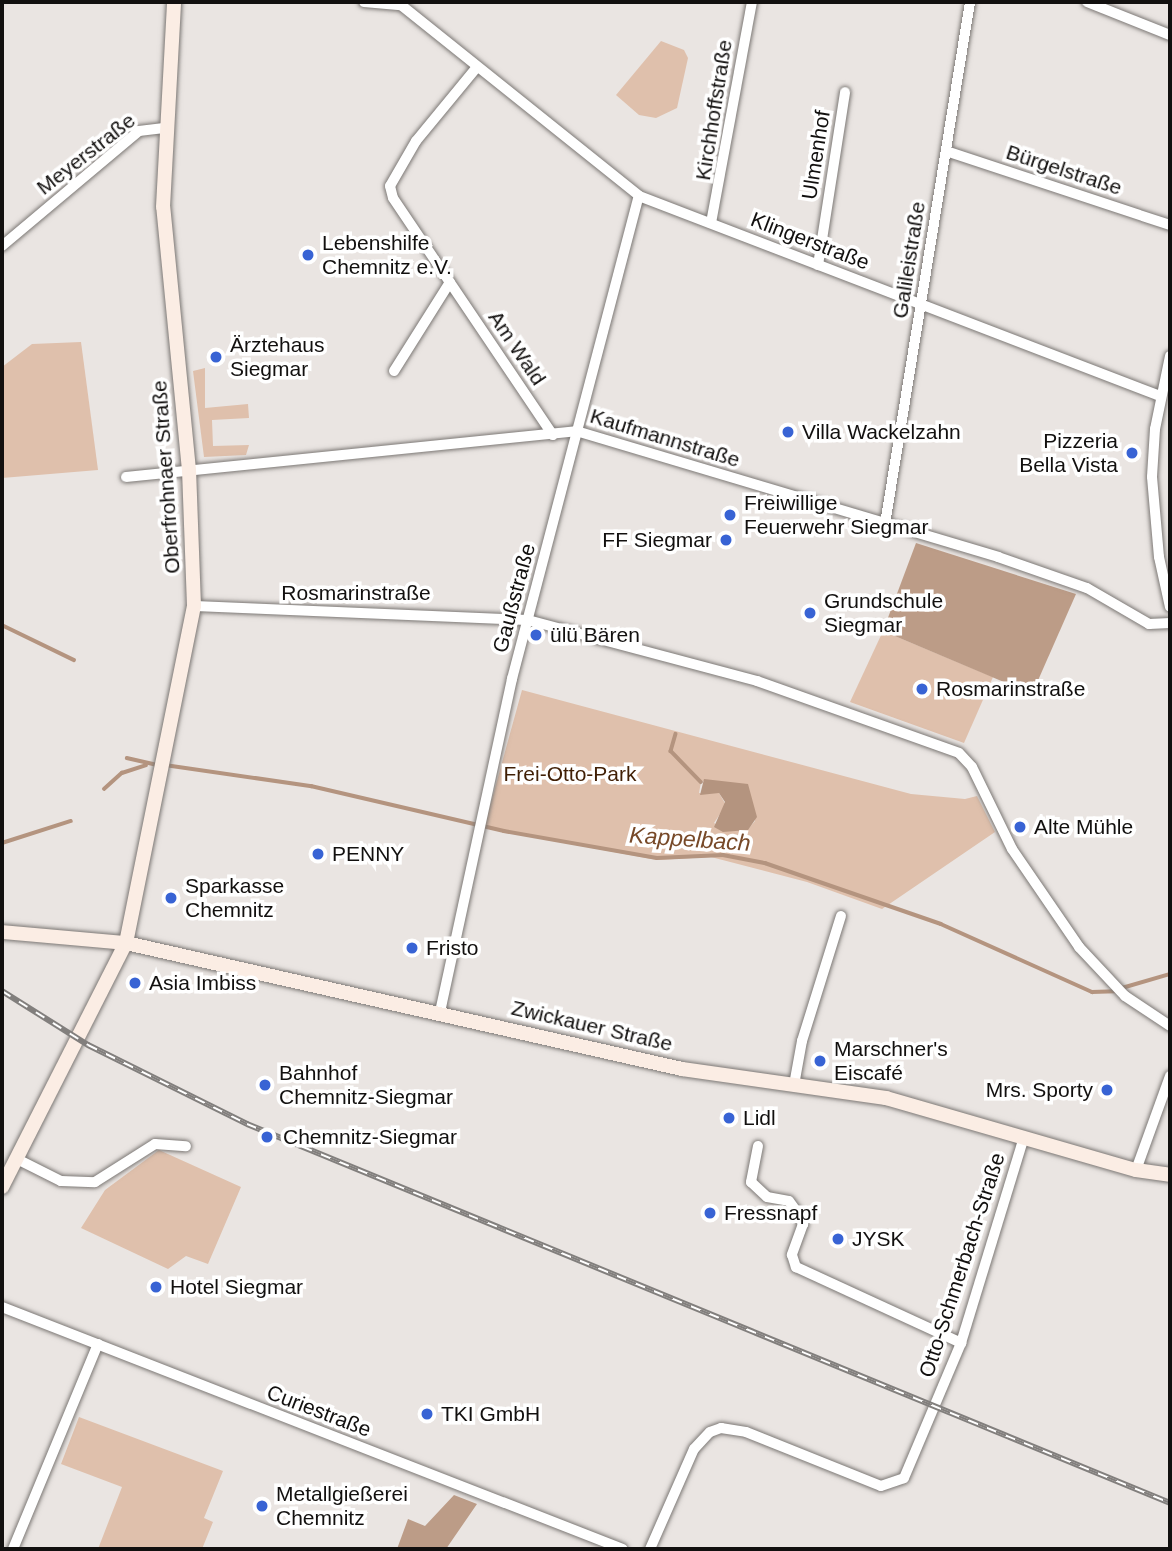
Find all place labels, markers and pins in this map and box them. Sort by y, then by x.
place label: Lebenshilfe Chemnitz e.V. [322,230,452,280]
marker: Lebenshilfe Chemnitz e.V. [300,247,316,263]
place label: Ärztehaus Siegmar [230,332,325,382]
marker: Ärztehaus Siegmar [208,349,224,365]
place label: Villa Wackelzahn [802,419,961,445]
marker: Villa Wackelzahn [780,424,796,440]
place label: Pizzeria Bella Vista [1019,428,1118,478]
marker: Pizzeria Bella Vista [1124,445,1140,461]
place label: Freiwillige Feuerwehr Siegmar [744,490,928,540]
marker: Freiwillige Feuerwehr Siegmar [722,507,738,523]
place label: FF Siegmar [602,527,712,553]
marker: FF Siegmar [718,532,734,548]
place label: Grundschule Siegmar [824,588,943,638]
marker: Grundschule Siegmar [802,605,818,621]
place label: ülü Bären [550,622,640,648]
marker: ülü Bären [528,627,544,643]
place label: Rosmarinstraße [936,676,1085,702]
marker: Rosmarinstraße [914,681,930,697]
place label: Alte Mühle [1034,814,1133,840]
marker: Alte Mühle [1012,819,1028,835]
place label: PENNY [332,841,404,867]
marker: PENNY [310,846,326,862]
place label: Sparkasse Chemnitz [185,873,284,923]
marker: Sparkasse Chemnitz [163,890,179,906]
place label: Fristo [426,935,478,961]
marker: Fristo [404,940,420,956]
place label: Asia Imbiss [149,970,256,996]
marker: Asia Imbiss [127,975,143,991]
place label: Marschner's Eiscafé [834,1036,948,1086]
marker: Marschner's Eiscafé [812,1053,828,1069]
place label: Bahnhof Chemnitz-Siegmar [279,1060,453,1110]
marker: Bahnhof Chemnitz-Siegmar [257,1077,273,1093]
place label: Mrs. Sporty [986,1077,1093,1103]
marker: Mrs. Sporty [1099,1082,1115,1098]
place label: Lidl [743,1105,776,1131]
marker: Lidl [721,1110,737,1126]
place label: Chemnitz-Siegmar [283,1124,457,1150]
marker: Chemnitz-Siegmar [257,1127,277,1147]
place label: Fressnapf [724,1200,817,1226]
marker: Fressnapf [702,1205,718,1221]
place label: JYSK [852,1226,905,1252]
marker: JYSK [830,1231,846,1247]
place label: Hotel Siegmar [170,1274,303,1300]
marker: Hotel Siegmar [148,1279,164,1295]
place label: TKI GmbH [441,1401,540,1427]
marker: TKI GmbH [419,1406,435,1422]
place label: Metallgießerei Chemnitz [276,1481,408,1531]
marker: Metallgießerei Chemnitz [254,1498,270,1514]

